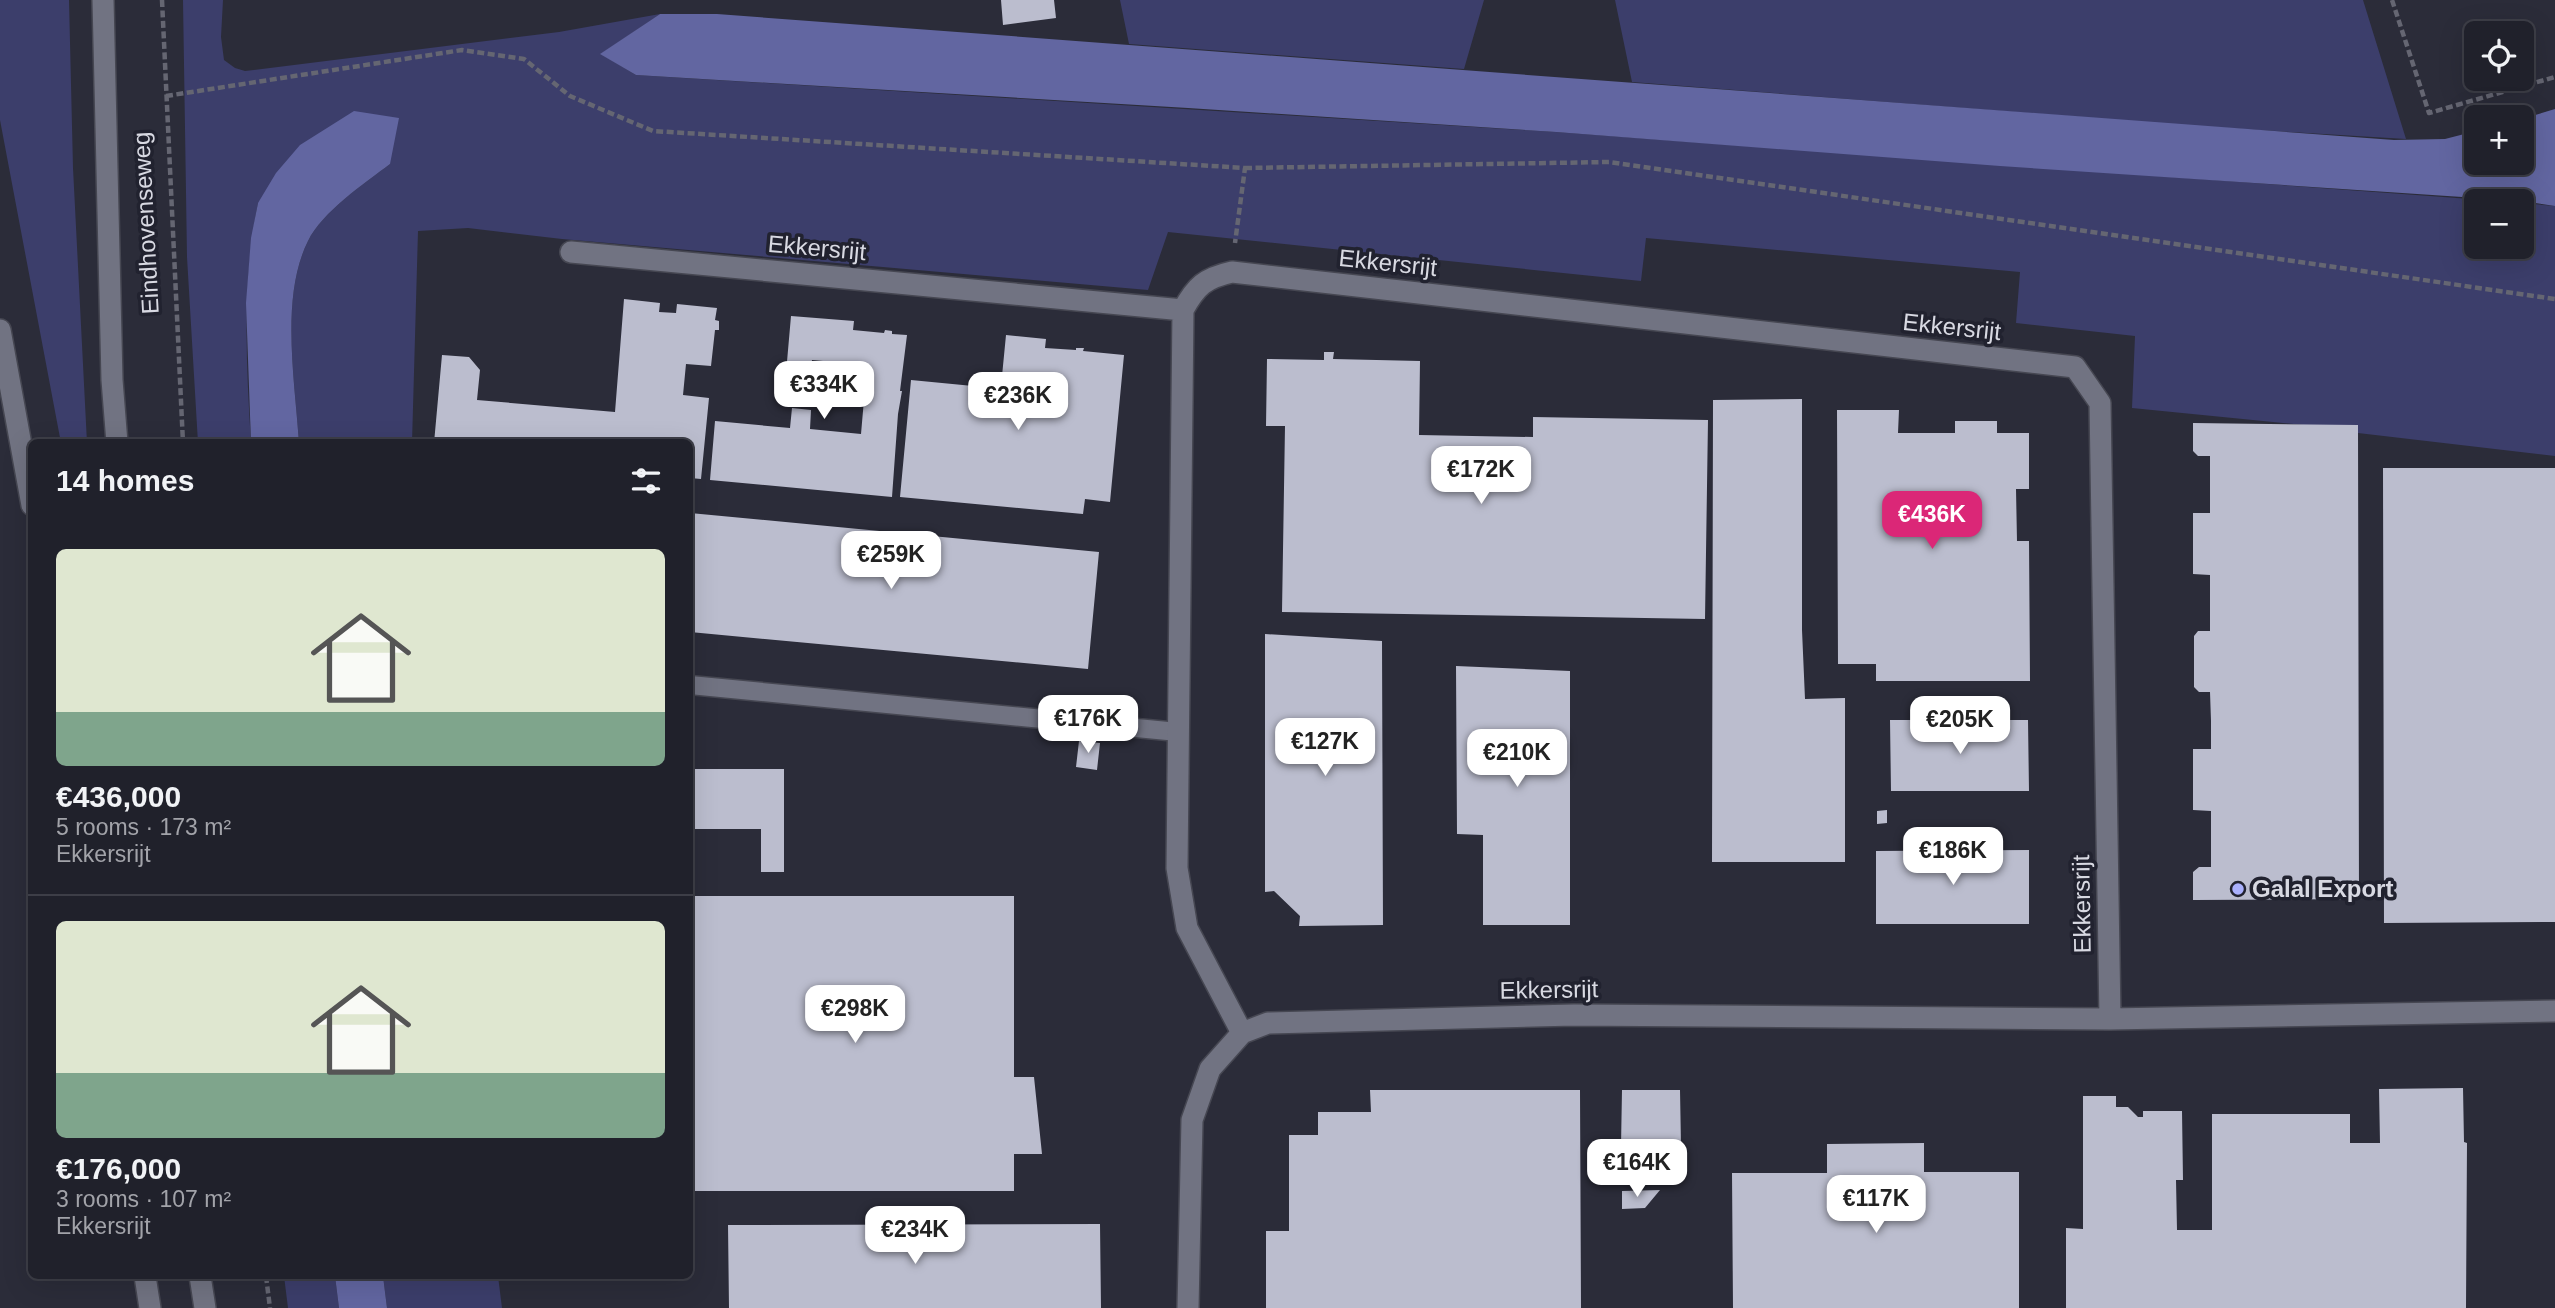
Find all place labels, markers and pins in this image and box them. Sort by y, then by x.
pin: €334K [775,362,873,421]
pin: €236K [969,372,1067,432]
pin: €172K [1432,447,1530,506]
pin: €436K [1883,491,1981,551]
pin: €259K [842,532,940,591]
pin: €176K [1039,696,1137,755]
pin: €205K [1911,696,2009,756]
pin: €127K [1276,718,1374,778]
pin: €210K [1468,730,1566,789]
pin: €186K [1904,828,2002,887]
place label: Galal Export [2252,875,2393,902]
marker: Galal Export [2230,881,2246,897]
pin: €298K [806,986,904,1045]
pin: €164K [1588,1140,1686,1199]
pin: €117K [1827,1176,1925,1235]
pin: €234K [866,1206,964,1266]

